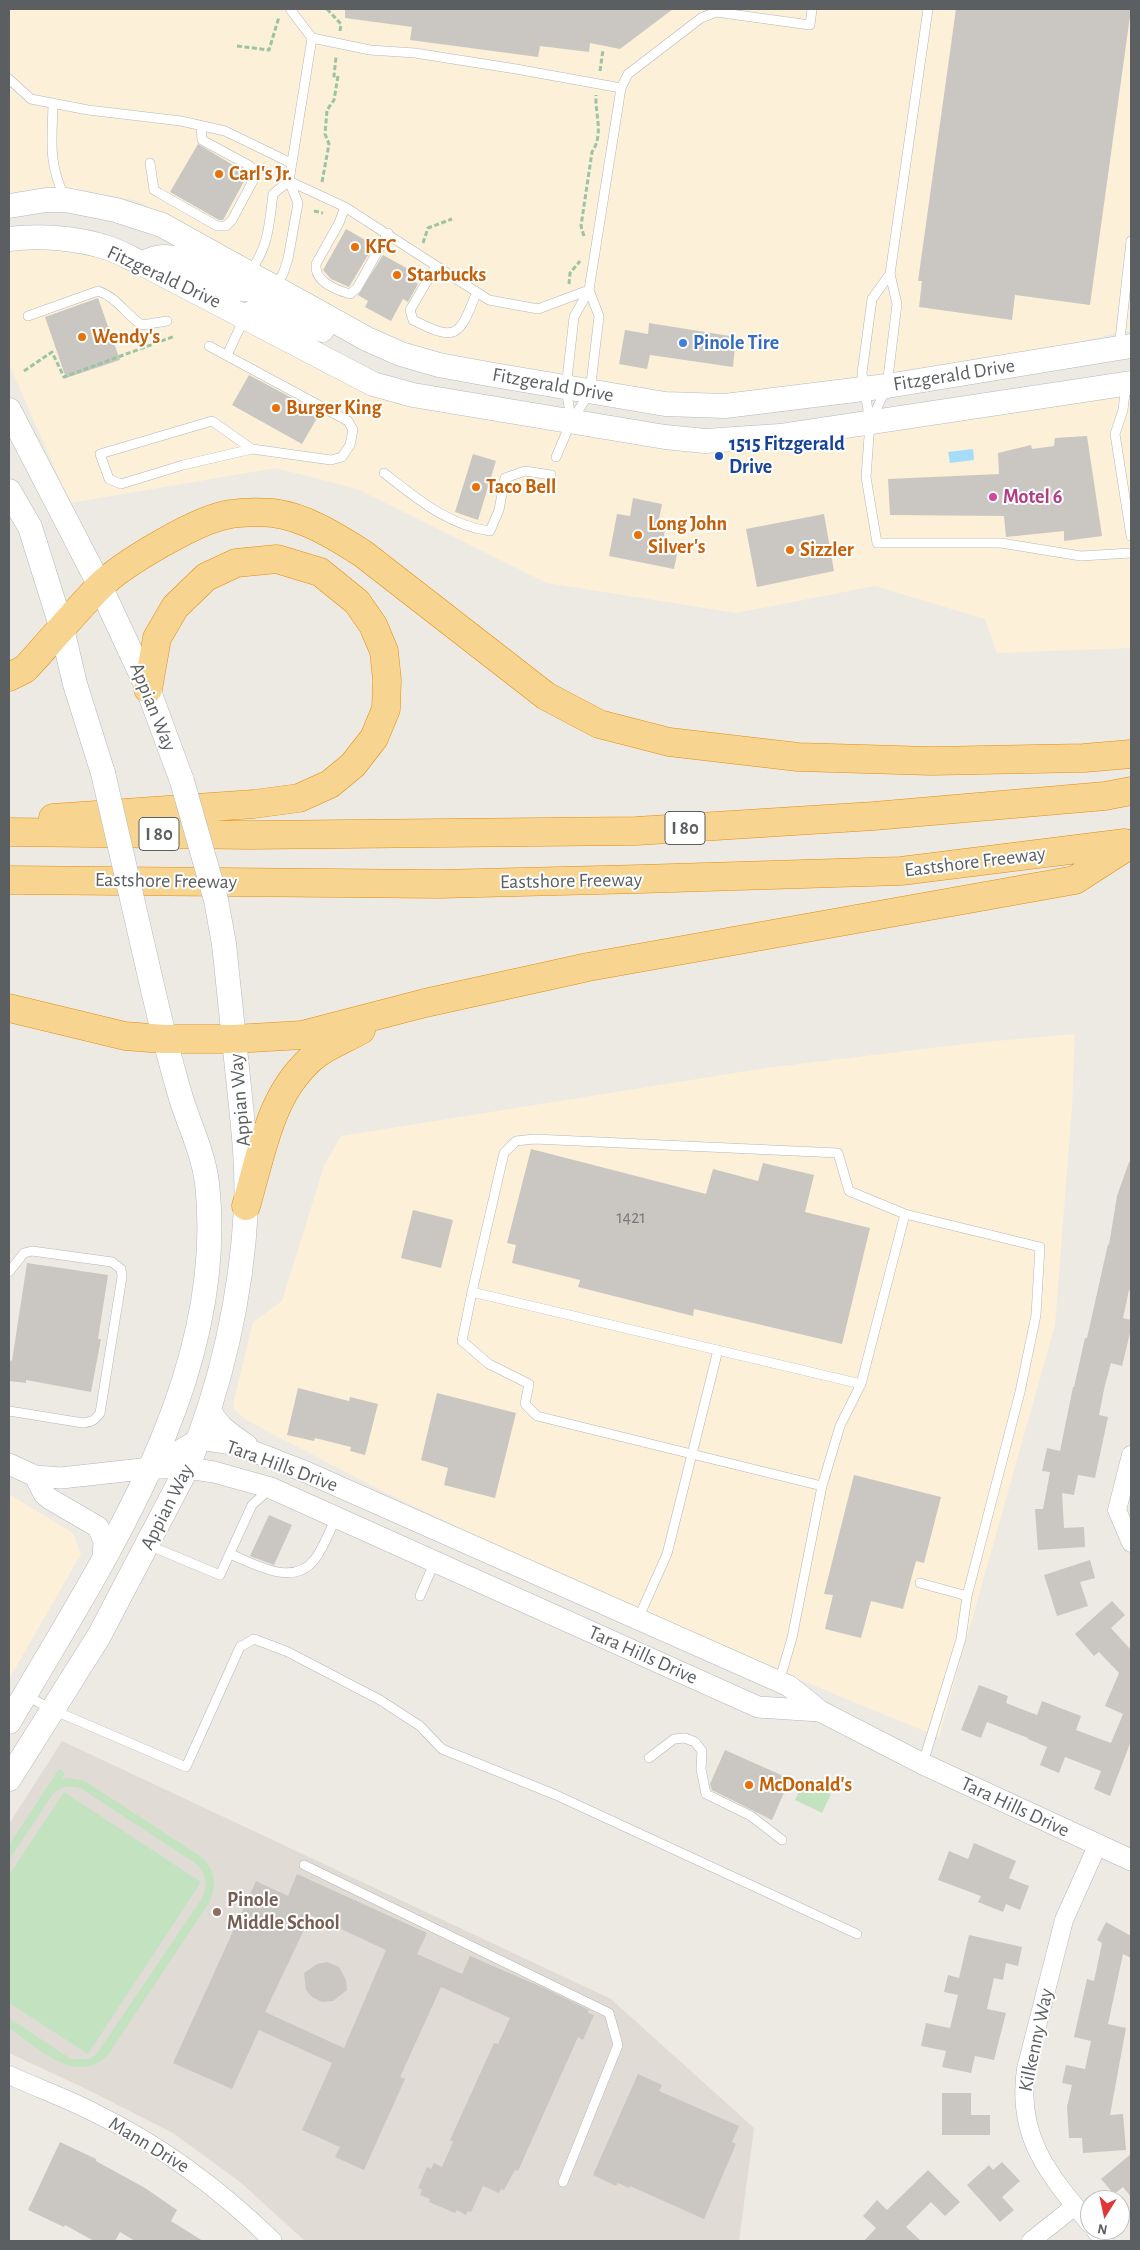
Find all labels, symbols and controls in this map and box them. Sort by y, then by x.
place label: Carl's Jr. [229,162,292,186]
marker: Carl's Jr. [213,168,225,180]
place label: KFC [365,235,396,259]
street label: Fitzgerald Drive [103,240,225,314]
marker: KFC [349,241,361,253]
place label: Starbucks [407,263,486,287]
marker: Starbucks [391,269,403,281]
place label: Wendy's [92,325,160,349]
marker: Wendy's [76,331,88,343]
place label: Pinole Tire [693,331,779,355]
marker: Pinole Tire [677,337,689,349]
street label: Fitzgerald Drive [891,354,1017,396]
street label: Fitzgerald Drive [490,363,616,407]
place label: Burger King [286,396,382,420]
marker: Burger King [270,402,282,414]
place label: 1515 Fitzgerald Drive [729,432,845,479]
marker: 1515 Fitzgerald Drive [713,450,725,462]
place label: Taco Bell [486,475,556,499]
marker: Taco Bell [470,481,482,493]
place label: Motel 6 [1003,485,1062,509]
marker: Motel 6 [987,491,999,503]
place label: Long John Silver's [648,512,727,559]
marker: Long John Silver's [632,529,644,541]
place label: Sizzler [800,538,854,562]
marker: Sizzler [784,544,796,556]
street label: Appian Way [124,659,182,755]
road number: I 80 [665,811,705,844]
road number: I 80 [139,818,179,851]
street label: Eastshore Freeway [903,841,1047,883]
street label: Eastshore Freeway [95,868,237,894]
street label: Eastshore Freeway [500,868,642,894]
street label: Appian Way [224,1052,256,1148]
house number: 1421 [616,1207,646,1229]
street label: Tara Hills Drive [223,1435,341,1497]
street label: Appian Way [135,1460,199,1554]
street label: Tara Hills Drive [585,1620,701,1690]
street label: Tara Hills Drive [957,1771,1073,1843]
place label: McDonald's [759,1773,852,1797]
marker: McDonald's [743,1779,755,1791]
place label: Pinole Middle School [227,1888,340,1935]
marker: Pinole Middle School [211,1906,223,1918]
street label: Kilkenny Way [1013,1986,1059,2094]
street label: Mann Drive [104,2112,194,2178]
north arrow [1080,2190,1130,2240]
text: N [1097,2221,1109,2237]

